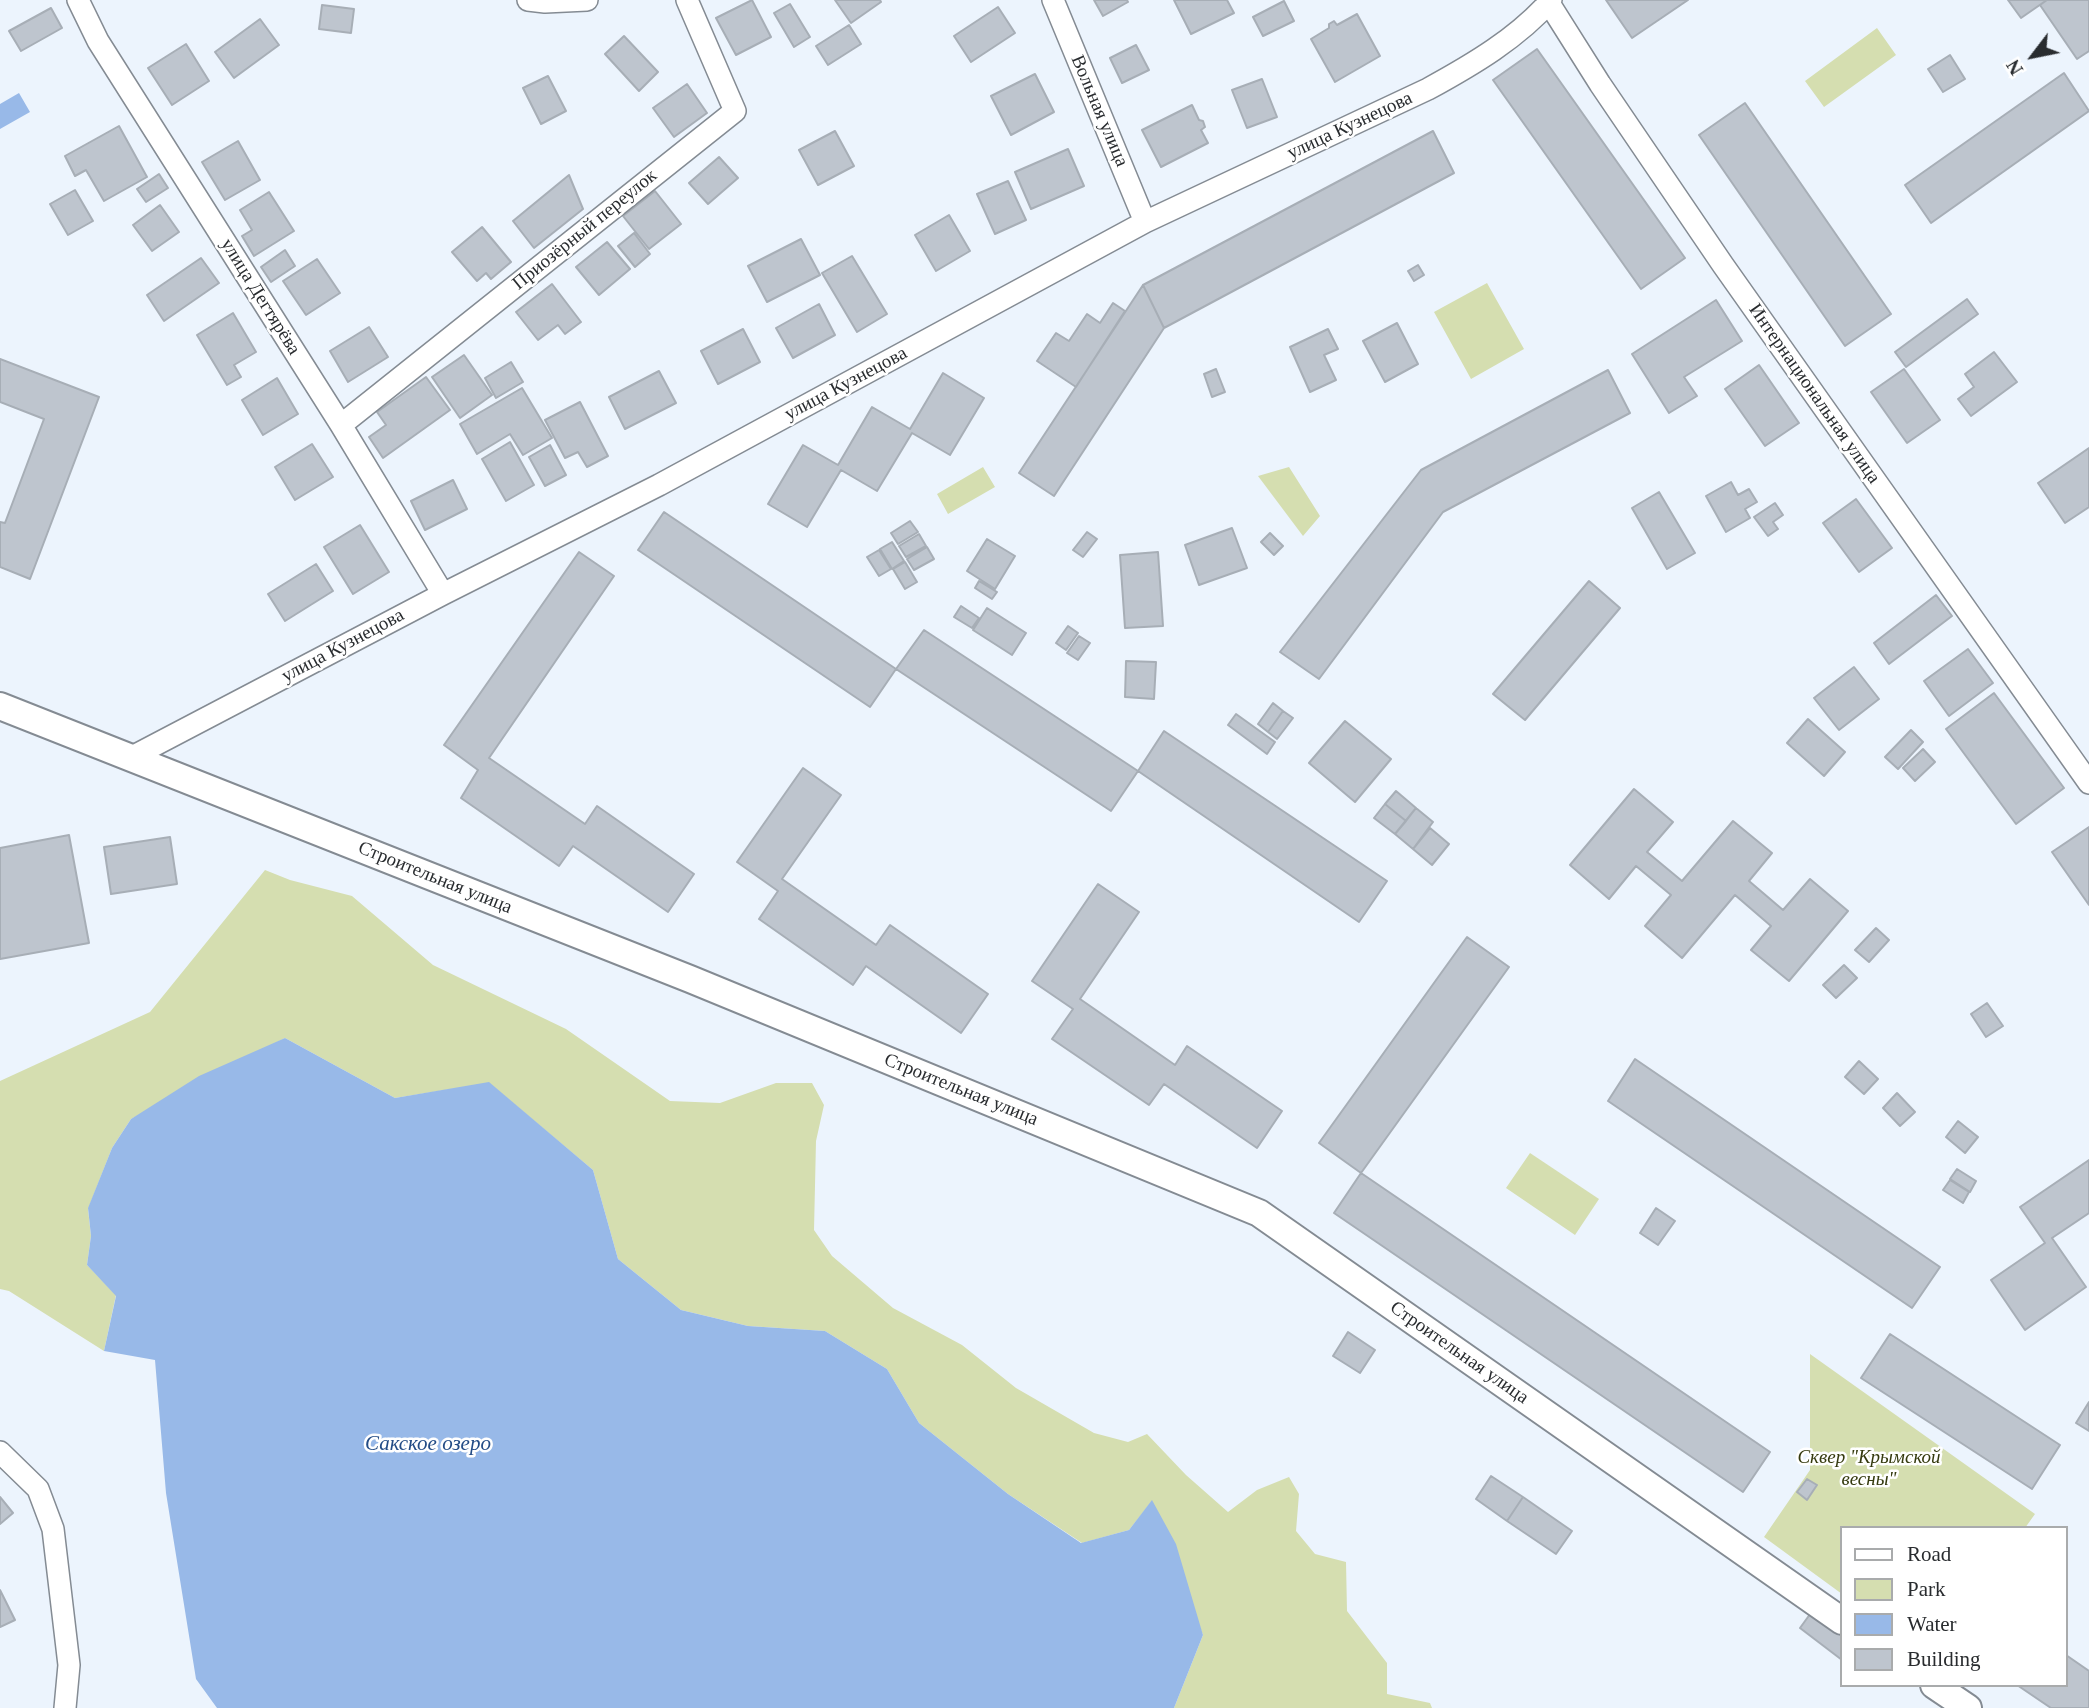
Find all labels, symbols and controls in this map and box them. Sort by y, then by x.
north arrow [1998,21,2068,91]
street label: Вольная улица [1065,52,1133,170]
text: N [2002,56,2027,79]
street label: улица Кузнецова [1284,87,1416,165]
street label: Приозёрный переулок [508,165,662,295]
street label: улица Дегтярёва [215,235,305,359]
street label: Интернациональная улица [1743,300,1885,488]
street label: улица Кузнецова [781,342,911,426]
street label: улица Кузнецова [278,604,408,688]
street label: Строительная улица [355,837,515,919]
street label: Строительная улица [881,1049,1041,1131]
street label: Строительная улица [1385,1297,1533,1409]
water label: Сакское озеро [365,1431,491,1457]
park label: Сквер "Крымской весны" [1797,1447,1941,1491]
legend [1840,1526,2068,1687]
text: Road [1907,1542,1951,1566]
text: Park [1907,1577,1946,1601]
text: Water [1907,1612,1957,1636]
text: Building [1907,1647,1981,1671]

